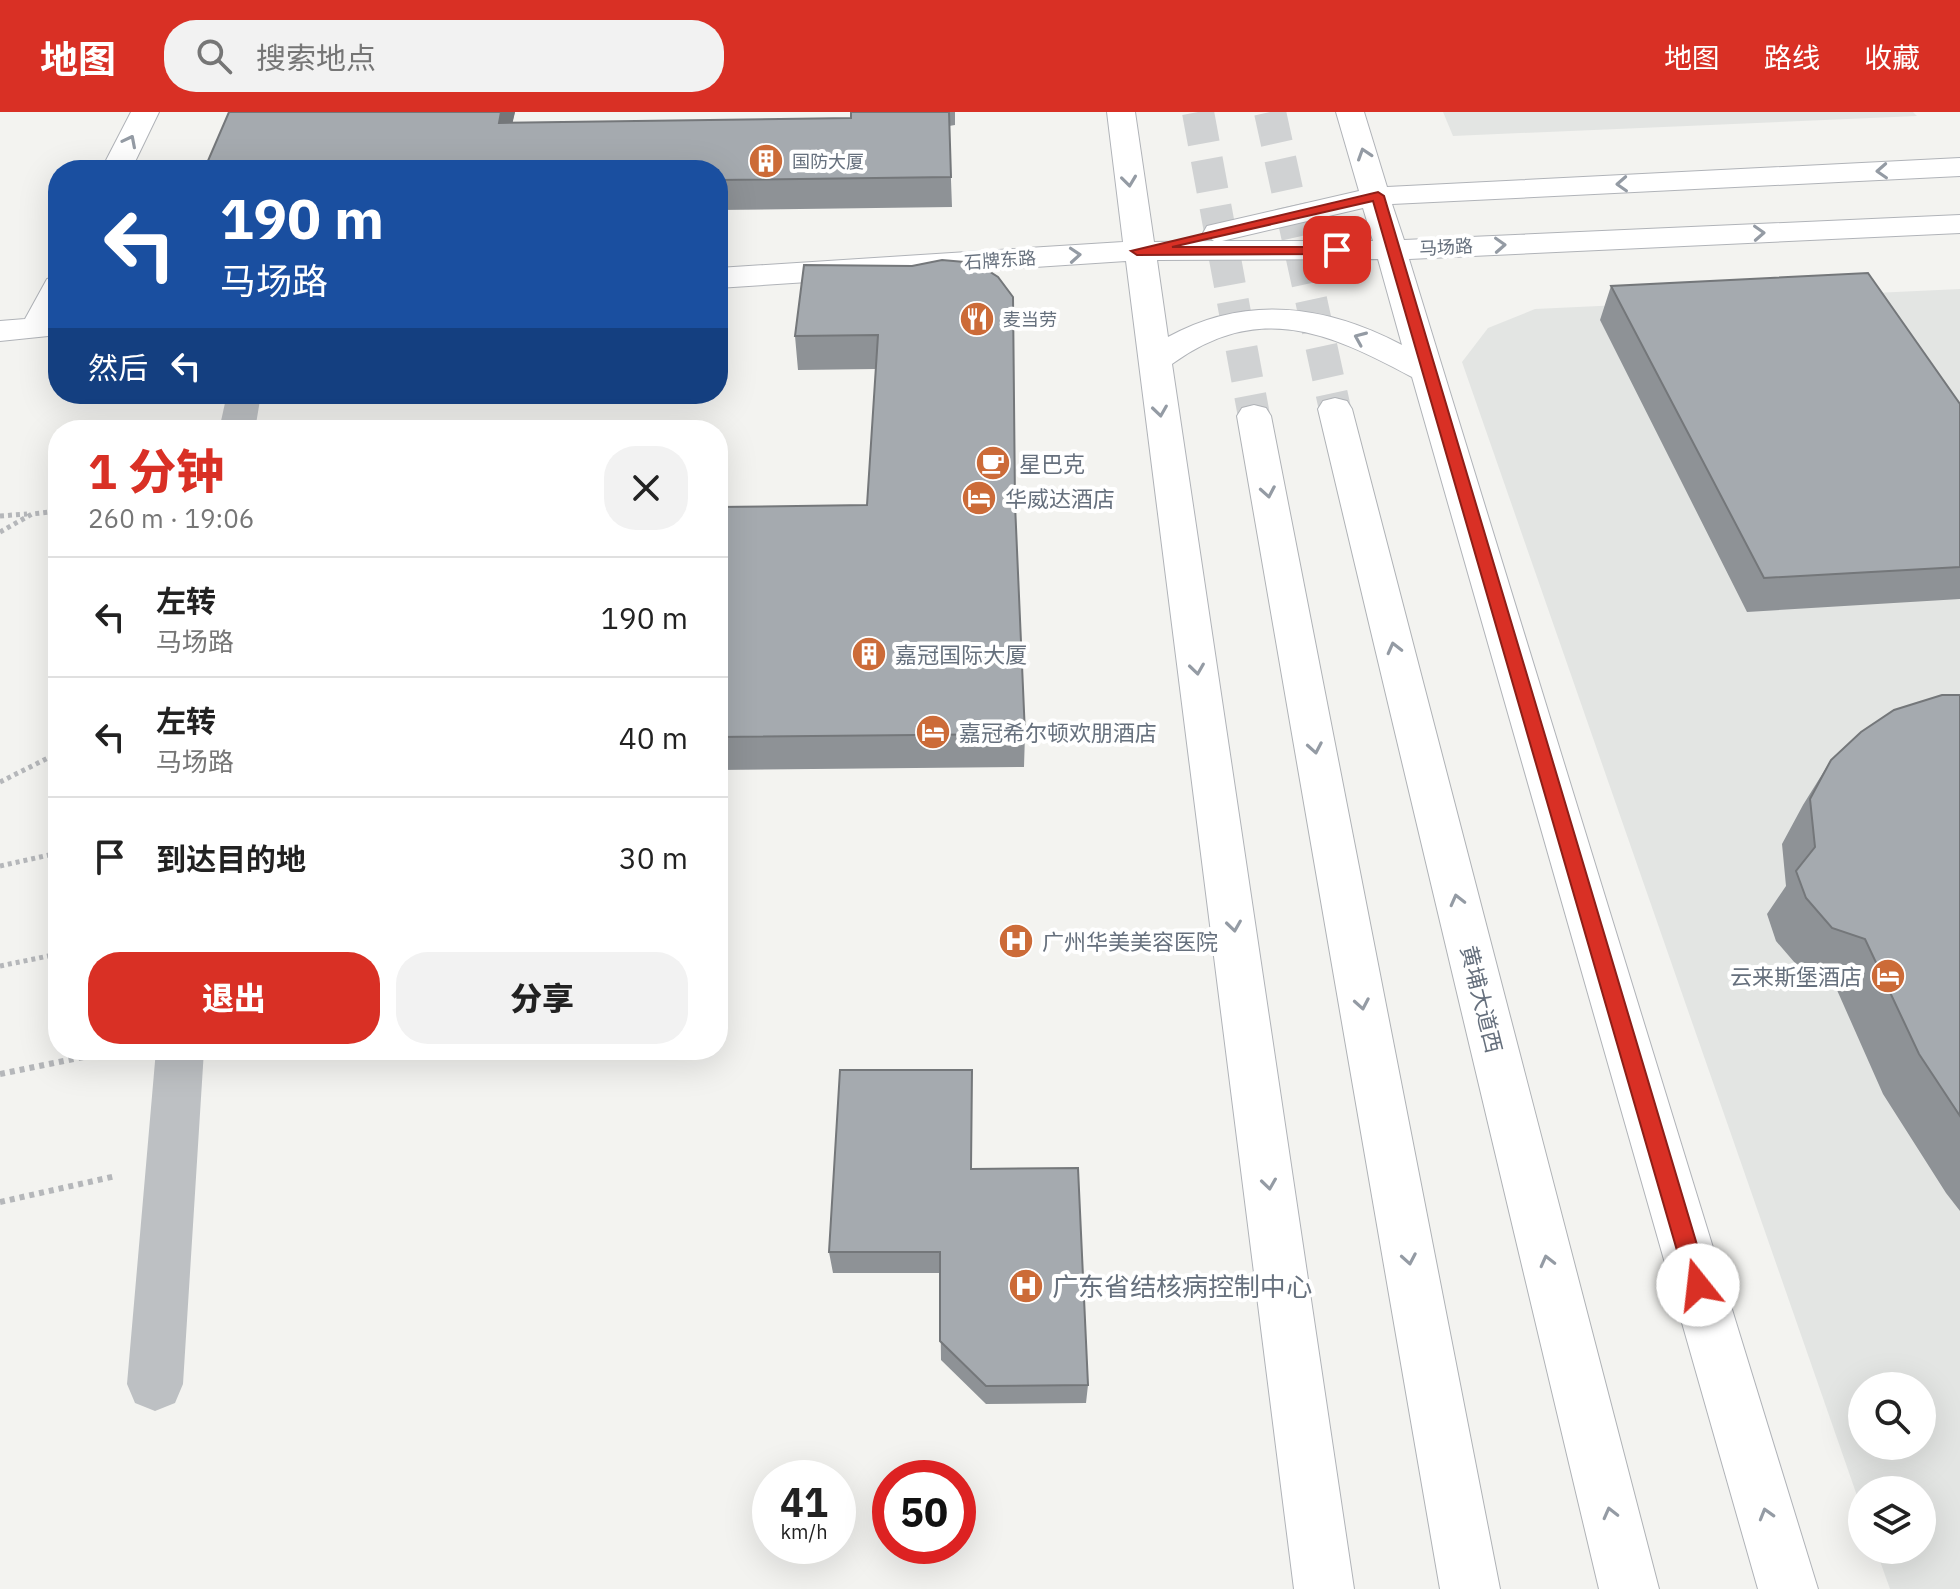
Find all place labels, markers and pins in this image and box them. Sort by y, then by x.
building icon: 国防大厦 [747,142,785,180]
place label: 国防大厦 [792,150,864,173]
pin [1303,216,1371,284]
restaurant icon: 麦当劳 [958,300,996,338]
place label: 麦当劳 [1003,308,1057,331]
cafe icon: 星巴克 [974,444,1012,482]
place label: 星巴克 [1019,449,1085,478]
hotel icon: 华威达酒店 [960,479,998,517]
place label: 华威达酒店 [1005,484,1115,513]
building icon: 嘉冠国际大厦 [850,635,888,673]
place label: 嘉冠国际大厦 [895,640,1027,669]
hotel icon: 嘉冠希尔顿欢朋酒店 [914,713,952,751]
place label: 嘉冠希尔顿欢朋酒店 [959,718,1157,747]
hospital icon: 广州华美美容医院 [997,922,1035,960]
place label: 广州华美美容医院 [1042,927,1218,956]
hotel icon: 云来斯堡酒店 [1869,957,1907,995]
place label: 云来斯堡酒店 [1730,962,1862,991]
hospital icon: 广东省结核病控制中心 [1007,1267,1045,1305]
place label: 广东省结核病控制中心 [1052,1269,1312,1303]

